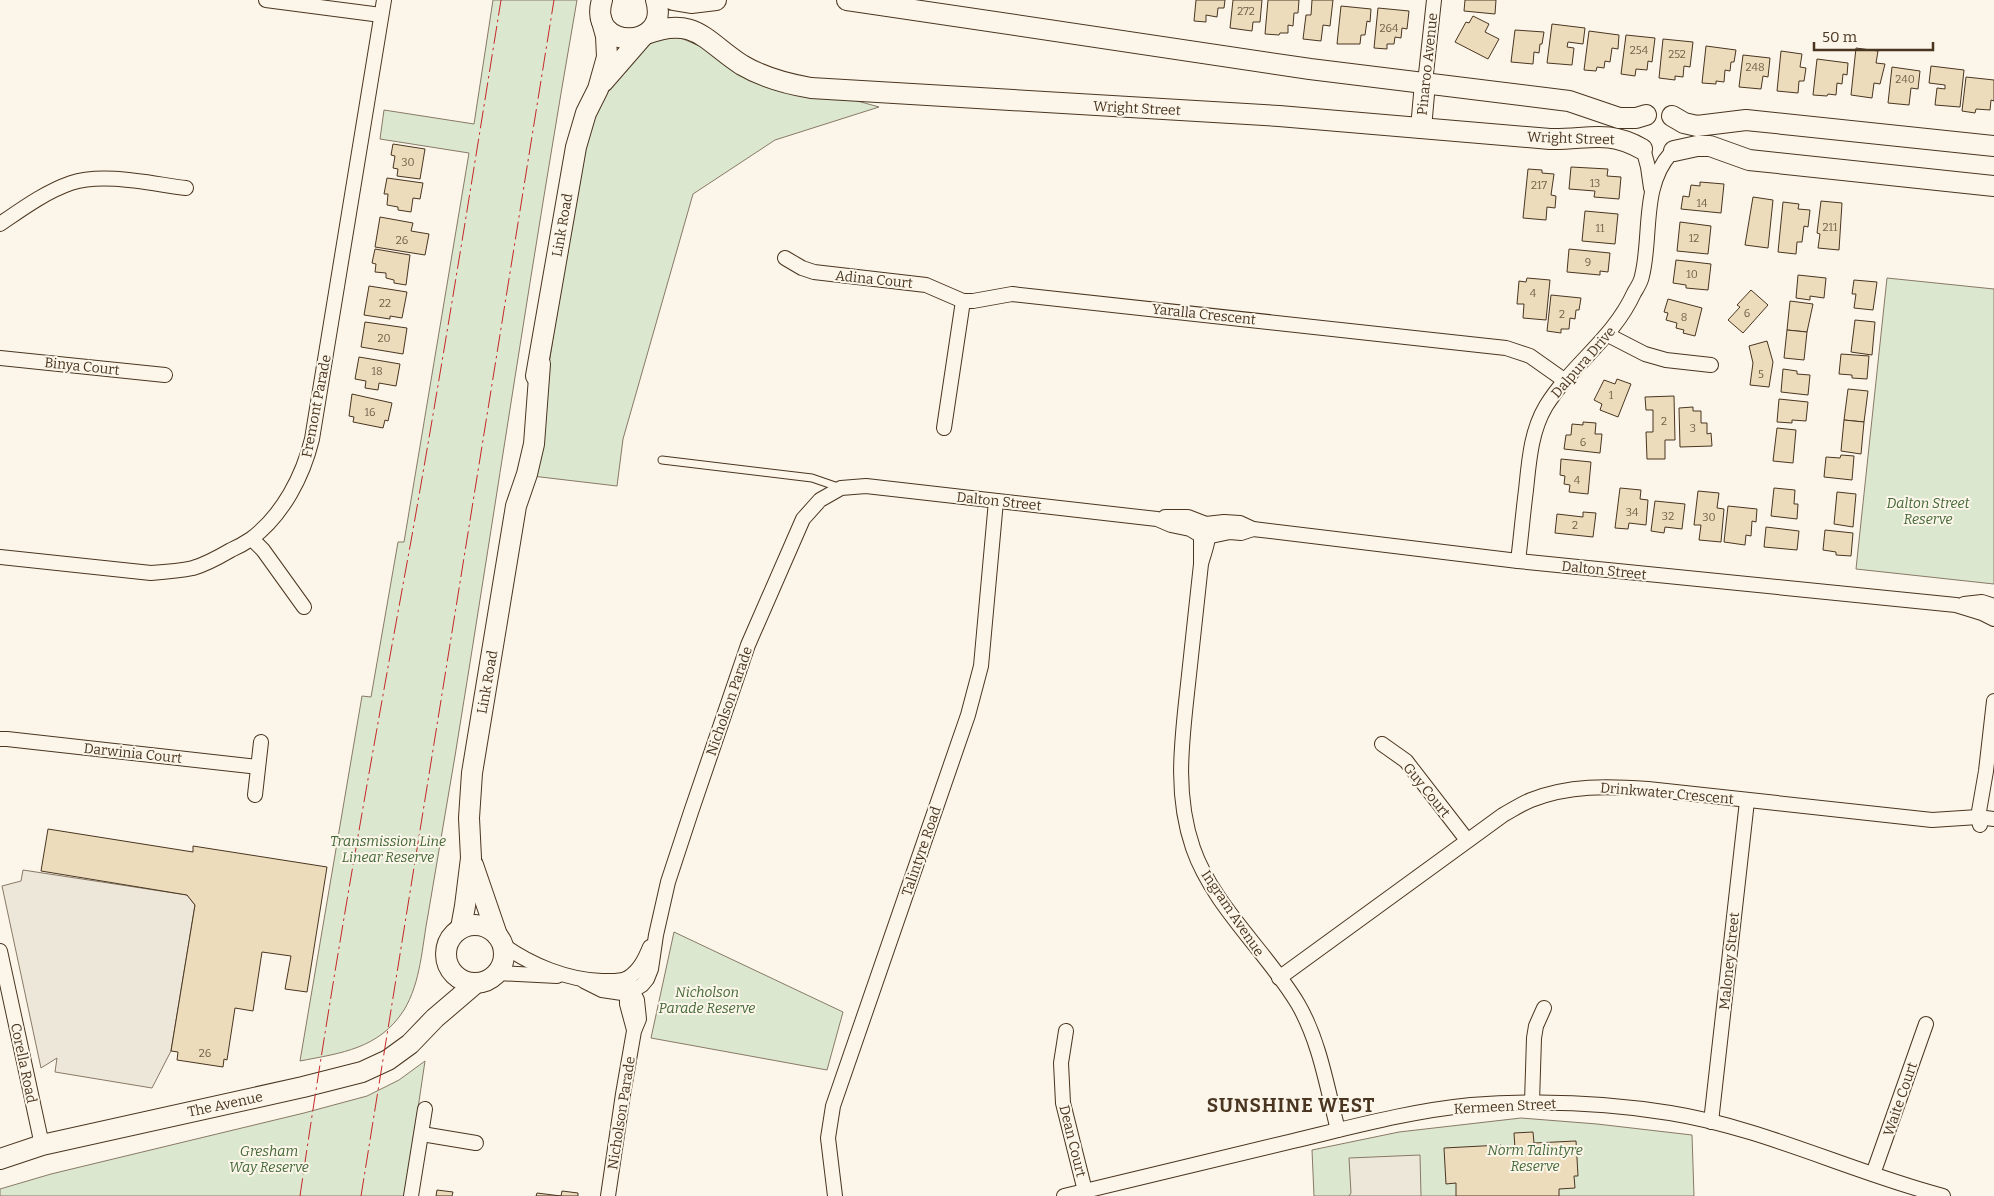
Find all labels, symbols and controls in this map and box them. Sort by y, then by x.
house number: 272 [1237,5,1255,18]
street label: Pinaroo Avenue [1414,12,1441,116]
scale bar [1814,20,1933,52]
house number: 264 [1380,22,1399,35]
text: 50 m [1822,28,1858,46]
house number: 254 [1630,44,1649,57]
house number: 252 [1668,48,1686,61]
house number: 248 [1745,61,1765,74]
house number: 240 [1895,73,1915,86]
street label: Wright Street [1093,98,1181,119]
street label: Wright Street [1527,128,1615,149]
house number: 30 [401,156,415,169]
house number: 13 [1590,177,1600,190]
house number: 217 [1531,179,1547,192]
street label: Link Road [549,192,576,258]
house number: 14 [1697,197,1708,210]
house number: 211 [1823,221,1838,234]
house number: 11 [1596,222,1605,235]
house number: 12 [1689,232,1699,245]
house number: 26 [396,234,408,247]
house number: 9 [1585,256,1591,269]
street label: Adina Court [834,267,914,292]
house number: 10 [1686,268,1698,281]
house number: 4 [1530,287,1537,300]
house number: 22 [379,297,391,310]
street label: Yaralla Crescent [1151,301,1257,328]
house number: 6 [1744,307,1750,320]
house number: 2 [1559,308,1565,321]
house number: 8 [1681,311,1687,324]
street label: Dalpura Drive [1548,323,1619,402]
house number: 20 [377,332,391,345]
street label: Fremont Parade [298,353,335,459]
street label: Binya Court [43,354,120,379]
house number: 18 [371,365,383,378]
house number: 5 [1758,368,1764,381]
house number: 1 [1609,389,1614,402]
house number: 16 [365,406,375,419]
house number: 2 [1661,415,1667,428]
house number: 3 [1690,422,1696,435]
house number: 6 [1580,436,1586,449]
house number: 4 [1574,474,1581,487]
street label: Dalton Street [956,489,1042,514]
park label: Dalton Street Reserve [1887,495,1970,528]
house number: 34 [1626,506,1639,519]
house number: 32 [1662,510,1674,523]
house number: 30 [1702,511,1716,524]
house number: 2 [1572,519,1578,532]
street label: Dalton Street [1561,558,1647,583]
street label: Nicholson Parade [703,644,756,758]
street label: Link Road [474,649,501,715]
street label: Darwinia Court [83,740,183,767]
street label: Guy Court [1399,760,1454,821]
street label: Drinkwater Crescent [1599,779,1734,808]
street label: Talintyre Road [898,804,945,898]
park label: Transmission Line Linear Reserve [330,833,446,866]
street label: Ingram Avenue [1198,867,1268,960]
street label: Maloney Street [1716,911,1743,1011]
park label: Nicholson Parade Reserve [659,984,755,1017]
street label: Corella Road [7,1021,40,1105]
house number: 26 [199,1047,211,1060]
street label: Nicholson Parade [604,1055,639,1171]
street label: Waite Court [1880,1060,1921,1138]
street label: The Avenue [186,1088,264,1121]
district label: SUNSHINE WEST [1207,1094,1375,1117]
street label: Kermeen Street [1453,1095,1557,1118]
street label: Dean Court [1055,1103,1090,1179]
park label: Norm Talintyre Reserve [1487,1142,1583,1175]
park label: Gresham Way Reserve [229,1143,309,1176]

